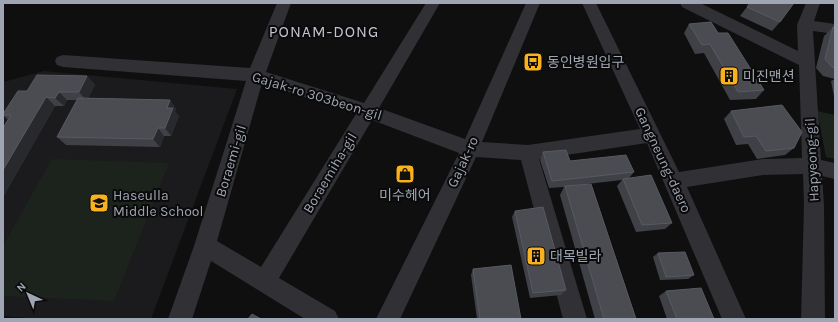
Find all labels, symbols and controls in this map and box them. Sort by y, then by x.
district label: PONAM-DONG [269,22,379,41]
bus stop icon: 동인병원입구 [522,51,544,73]
place label: 동인병원입구 [547,54,624,71]
building icon: 미진맨션 [718,65,740,87]
street label: Gajak-ro 303beon-gil [250,68,384,124]
place label: 미진맨션 [743,68,795,85]
street label: Gangneung-daero [631,105,695,215]
street label: Hapyeong-gil [801,118,823,202]
street label: Boraemi-gil [212,123,250,199]
street label: Boraemiha-gil [299,130,361,216]
street label: Gajak-ro [444,134,482,190]
shop icon: 미수헤어 [394,163,416,185]
place label: Haseulla Middle School [113,187,203,220]
place label: 미수헤어 [379,187,431,204]
school or university icon: Haseulla Middle School [88,192,110,214]
building icon: 대목빌라 [525,245,547,267]
place label: 대목빌라 [550,248,602,265]
north arrow [8,274,48,314]
text: N [14,280,29,295]

